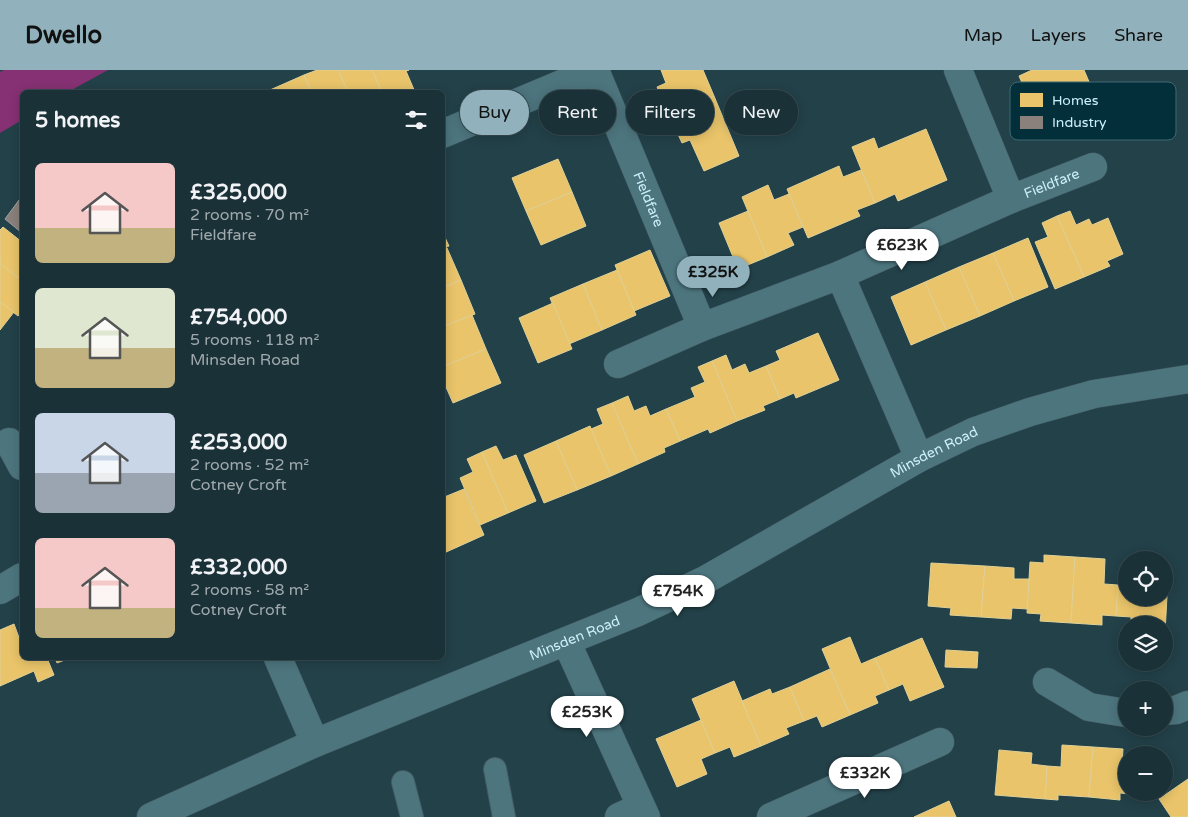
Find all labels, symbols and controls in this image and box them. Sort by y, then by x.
text: Dwello [25,21,102,50]
text: Map [964,24,1003,46]
text: Layers [1031,24,1086,46]
text: Share [1114,24,1163,46]
legend [1010,82,1176,140]
chip: Buy [460,90,529,135]
chip: Rent [539,90,616,135]
chip: Filters [626,90,714,135]
chip: New [724,90,798,135]
text: Homes [1052,92,1099,109]
icon: filters [402,106,430,134]
text: 5 homes [35,108,120,133]
text: Industry [1052,114,1107,131]
street label: Fieldfare [1021,165,1082,202]
street label: Fieldfare [630,169,668,229]
text: £325,000 [190,180,287,205]
icon: home [75,183,135,243]
text: 2 rooms · 70 m² [190,205,309,225]
text: Fieldfare [190,225,256,245]
pin: £623K [867,228,937,271]
text: £623K [877,235,927,255]
pin: £325K [678,256,748,298]
text: £325K [688,262,738,282]
text: £754,000 [190,305,287,330]
icon: home [75,308,135,368]
text: 5 rooms · 118 m² [190,330,319,350]
text: Minsden Road [190,350,300,370]
street label: Minsden Road [887,423,980,481]
text: £253,000 [190,430,287,455]
icon: home [75,433,135,493]
text: 2 rooms · 52 m² [190,455,309,475]
text: Cotney Croft [190,475,287,495]
map controls [1118,551,1173,801]
button: locate [1118,551,1173,606]
text: £332,000 [190,555,287,580]
icon: home [75,558,135,618]
pin: £754K [643,574,713,617]
text: 2 rooms · 58 m² [190,580,309,600]
text: £754K [653,581,703,601]
text: Cotney Croft [190,600,287,620]
street label: Minsden Road [527,612,622,664]
button: layers [1118,616,1173,671]
button: + [1118,681,1173,736]
pin: £253K [552,696,622,738]
text: £253K [562,702,612,722]
button: − [1118,746,1173,801]
pin: £332K [830,756,900,799]
text: £332K [840,763,890,783]

